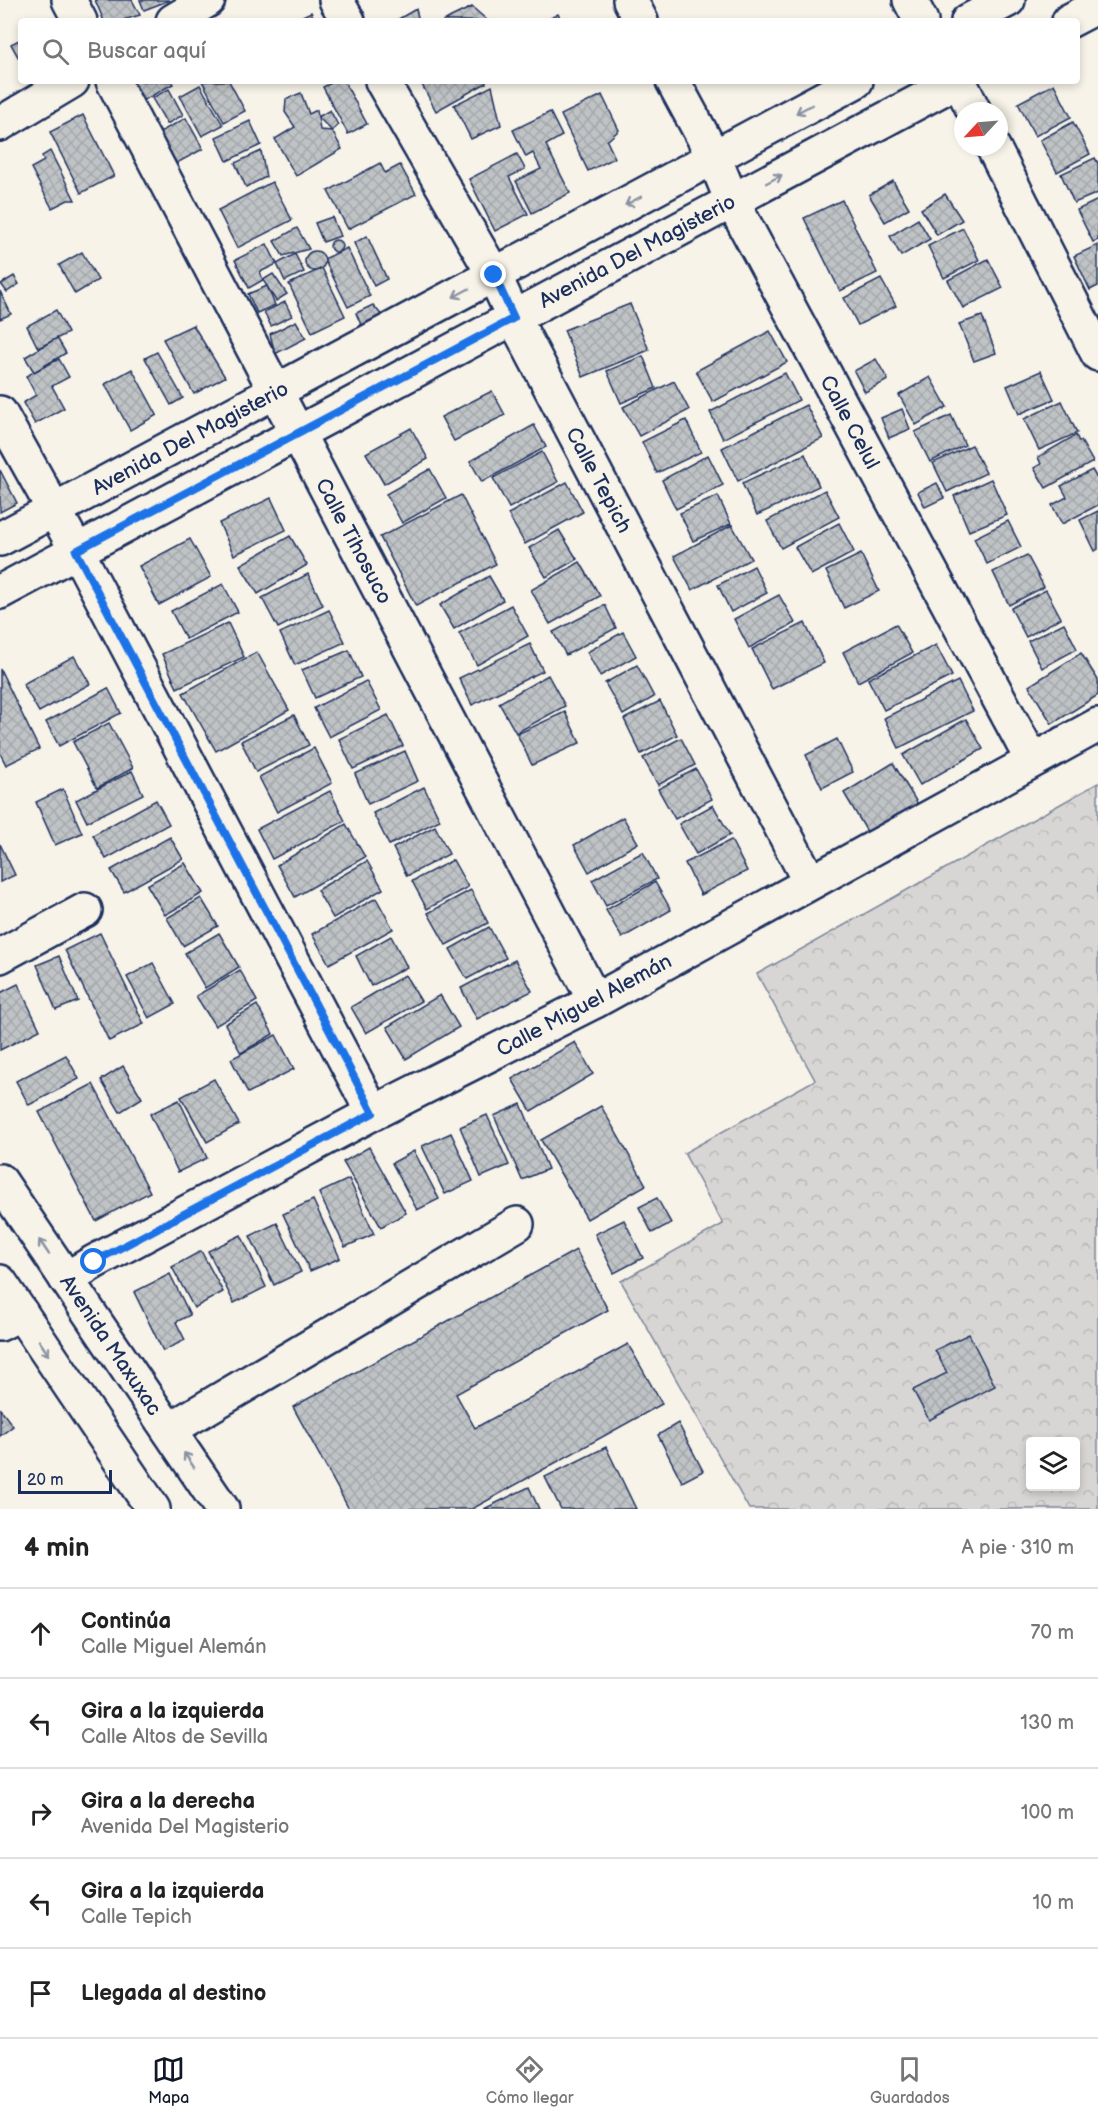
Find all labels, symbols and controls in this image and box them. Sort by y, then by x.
search box [18,18,1080,84]
icon: search [39,35,72,68]
text: Buscar aquí [87,38,206,65]
north arrow [954,102,1008,156]
one-way arrow [796,104,814,115]
one-way arrow [765,172,783,184]
street label: Avenida Del Magisterio [535,189,740,314]
one-way arrow [624,196,642,207]
route end [480,261,506,287]
one-way arrow [452,288,470,299]
street label: Calle Celul [814,371,885,473]
street label: Avenida Del Magisterio [88,376,293,501]
street label: Calle Tepich [560,423,637,537]
street label: Calle Tihosuco [310,474,397,609]
street label: Calle Miguel Alemán [492,949,676,1062]
one-way arrow [38,1239,50,1255]
route start [80,1248,106,1274]
street label: Avenida Maxuxac [54,1270,167,1420]
one-way arrow [38,1339,51,1356]
map controls [1026,1437,1080,1491]
button: layers [1026,1437,1080,1491]
one-way arrow [183,1453,195,1469]
scale bar [18,1467,112,1494]
text: 20 m [27,1471,63,1490]
text: 4 min [24,1533,89,1564]
text: A pie · 310 m [961,1536,1074,1560]
text: Continúa [81,1608,171,1635]
icon: ahead [24,1617,57,1650]
text: 70 m [1030,1621,1074,1645]
text: Calle Miguel Alemán [81,1635,266,1659]
text: Gira a la izquierda [81,1698,265,1725]
icon: left [24,1707,57,1740]
text: 130 m [1020,1711,1074,1735]
text: Calle Altos de Sevilla [81,1725,268,1749]
text: Gira a la derecha [81,1788,255,1815]
icon: right [24,1797,57,1830]
text: 100 m [1021,1801,1074,1825]
text: Avenida Del Magisterio [81,1815,289,1839]
text: Gira a la izquierda [81,1878,265,1905]
icon: left [24,1887,57,1920]
text: 10 m [1033,1891,1074,1915]
text: Calle Tepich [81,1905,192,1929]
icon: arrive [24,1977,57,2010]
text: Llegada al destino [81,1980,266,2007]
tab: Mapa [148,2053,189,2108]
tab: Cómo llegar [486,2053,574,2108]
tab: Guardados [870,2053,950,2108]

